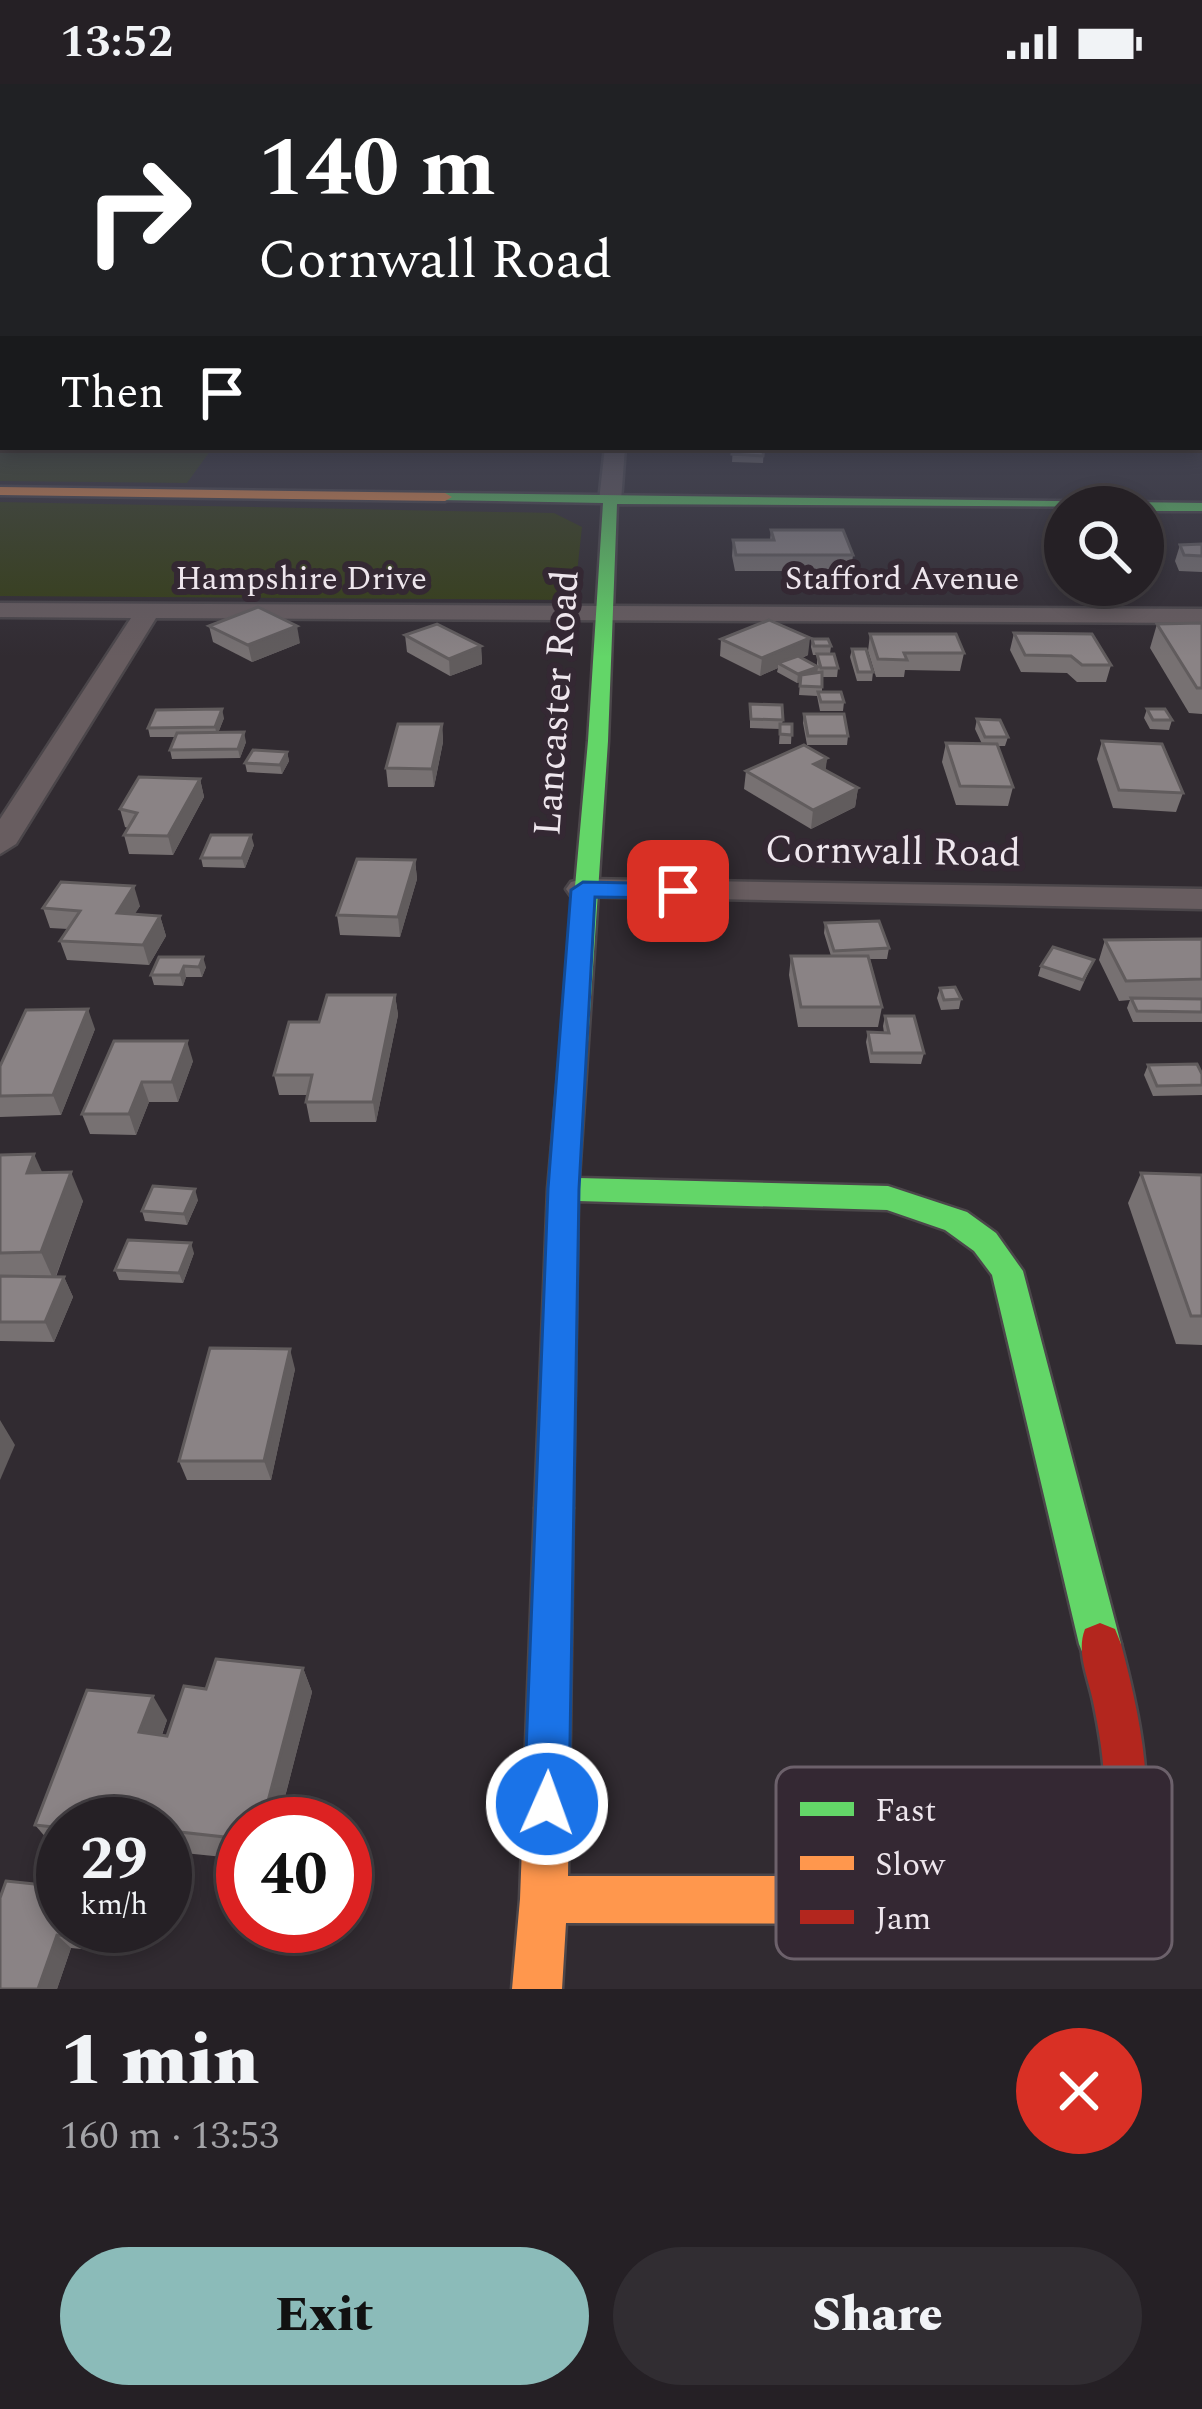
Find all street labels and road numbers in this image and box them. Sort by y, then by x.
street label: Hampshire Drive [175,554,427,604]
street label: Stafford Avenue [785,554,1019,604]
street label: Lancaster Road [518,568,596,838]
street label: Cornwall Road [765,820,1021,884]

